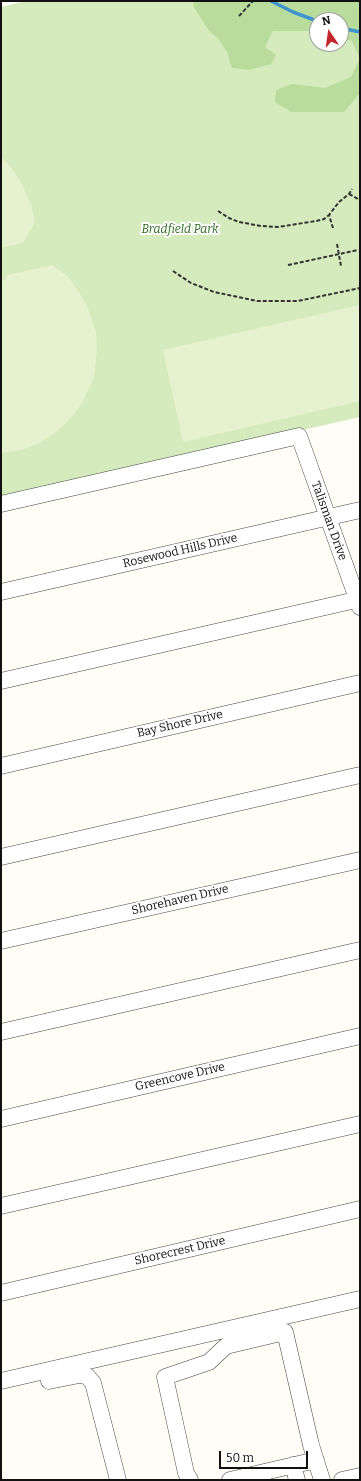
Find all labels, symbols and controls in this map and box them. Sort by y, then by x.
north arrow [309,12,349,52]
text: N [321,14,332,28]
park label: Bradfield Park [142,223,218,237]
street label: Talisman Drive [308,479,350,563]
street label: Rosewood Hills Drive [121,531,239,571]
street label: Bay Shore Drive [136,707,224,741]
street label: Shorehaven Drive [130,882,230,918]
street label: Greencove Drive [134,1060,226,1094]
street label: Shorecrest Drive [133,1234,227,1268]
scale bar [221,1443,310,1469]
text: 50 m [226,1451,254,1465]

